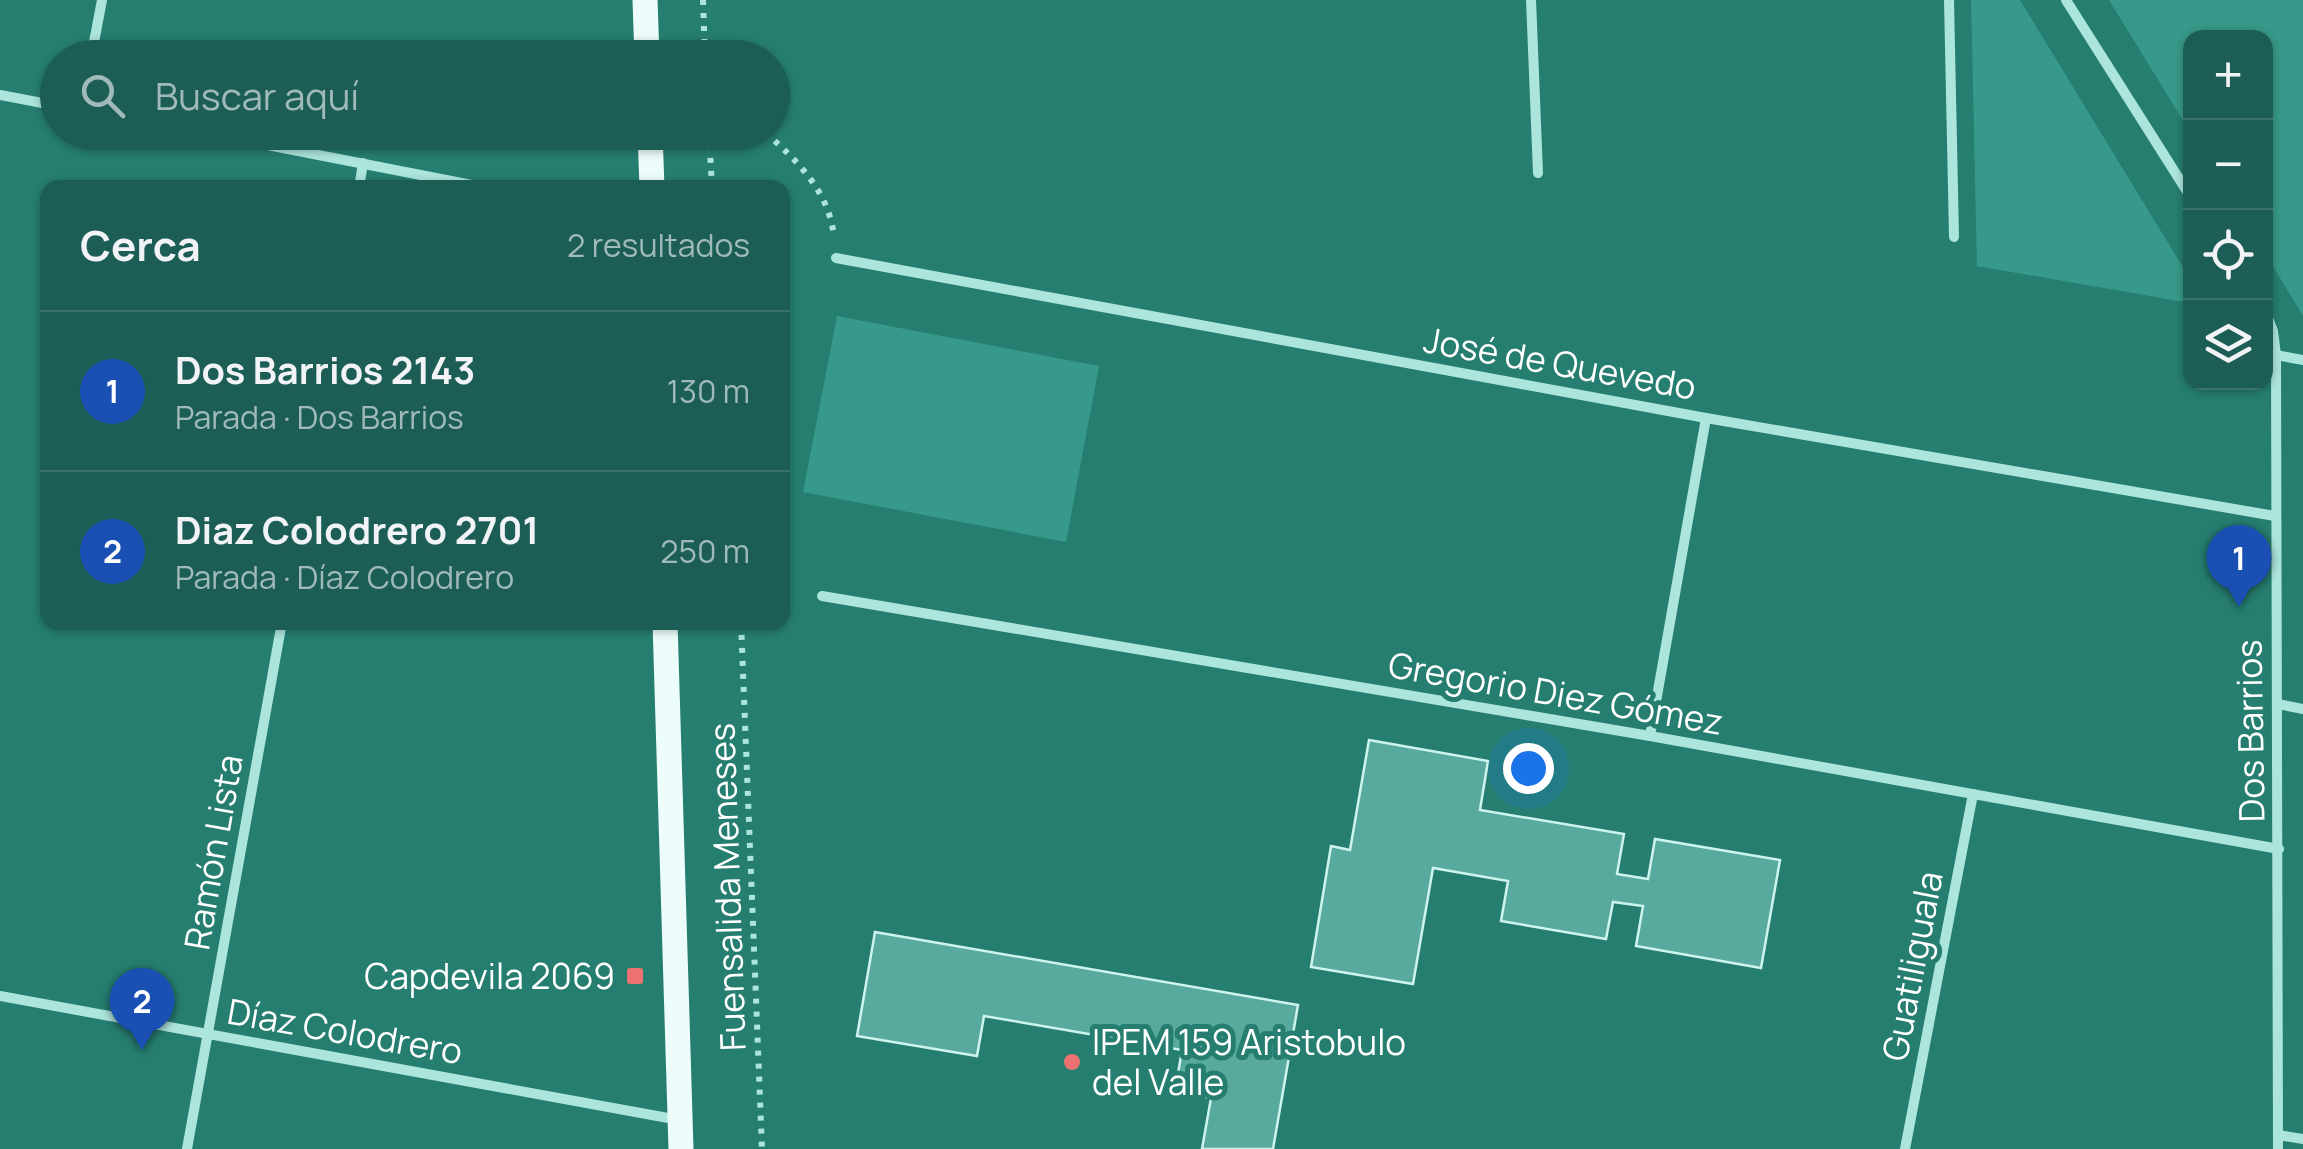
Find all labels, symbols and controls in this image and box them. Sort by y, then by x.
map controls [2183,30,2273,390]
button: + [2183,30,2273,120]
search box [40,40,790,150]
icon: search [75,68,130,123]
text: Buscar aquí [155,69,359,121]
button: − [2183,120,2273,210]
button: locate [2183,210,2273,300]
text: Cerca [80,216,201,274]
text: 2 resultados [567,223,750,267]
button: layers [2183,300,2273,390]
street label: José de Quevedo [1420,315,1700,411]
text: Dos Barrios 2143 [175,343,475,395]
text: 1 [105,369,120,413]
text: 130 m [667,369,750,413]
text: Parada · Dos Barrios [175,395,464,439]
text: Diaz Colodrero 2701 [175,503,539,555]
pin: 1 [2206,524,2272,607]
text: 2 [103,529,122,573]
text: 250 m [660,529,750,573]
text: Parada · Díaz Colodrero [175,555,514,599]
street label: Dos Barrios [2224,639,2276,823]
street label: Gregorio Diez Gómez [1385,640,1727,746]
street label: Fuensalida Meneses [697,722,757,1052]
your location [1503,743,1554,794]
street label: Ramón Lista [172,751,254,953]
street label: Guatiliguala [1870,867,1954,1065]
place label: Capdevila 2069 [364,952,615,1000]
marker: Capdevila 2069 [624,965,646,987]
pin: 2 [110,968,174,1050]
street label: Díaz Colodrero [224,987,466,1075]
place label: IPEM 159 Aristobulo del Valle [1092,1018,1406,1106]
marker: IPEM 159 Aristobulo del Valle [1061,1051,1083,1073]

